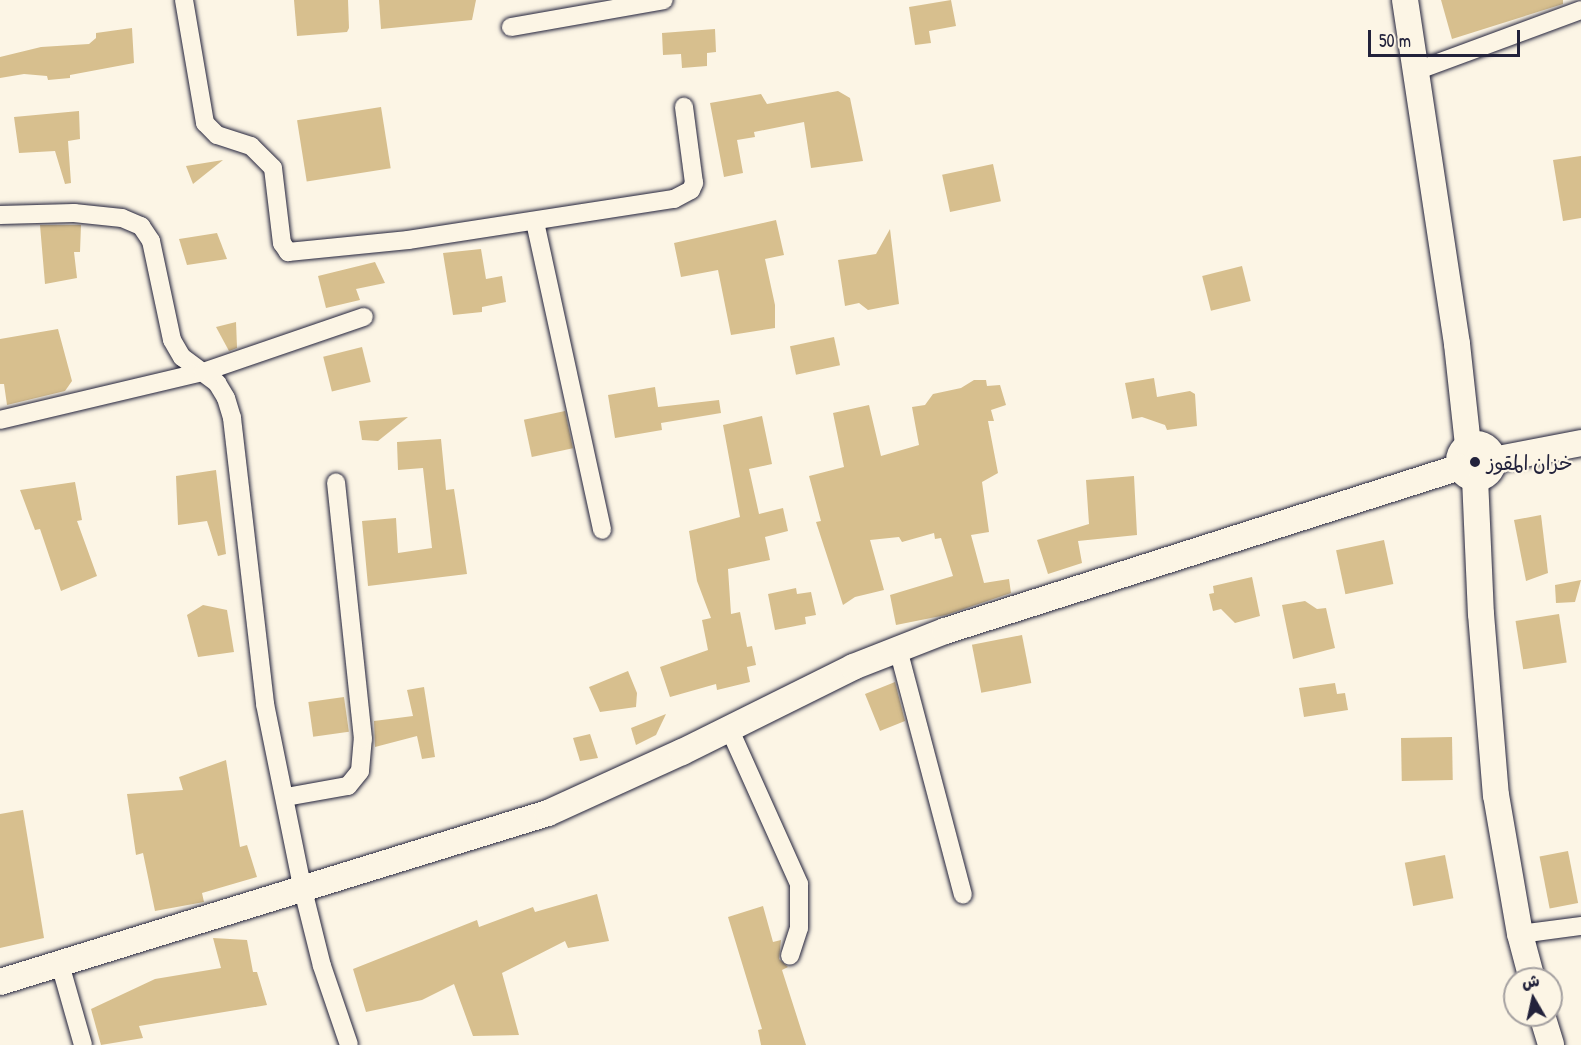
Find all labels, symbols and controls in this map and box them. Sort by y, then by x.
scale bar [1371,18,1522,56]
text: 50 m [1379,28,1411,53]
place label: خزان المقوز [1487,450,1573,474]
marker: خزان المقوز [1468,455,1482,469]
north arrow [1503,967,1563,1027]
text: ش [1520,969,1541,993]

